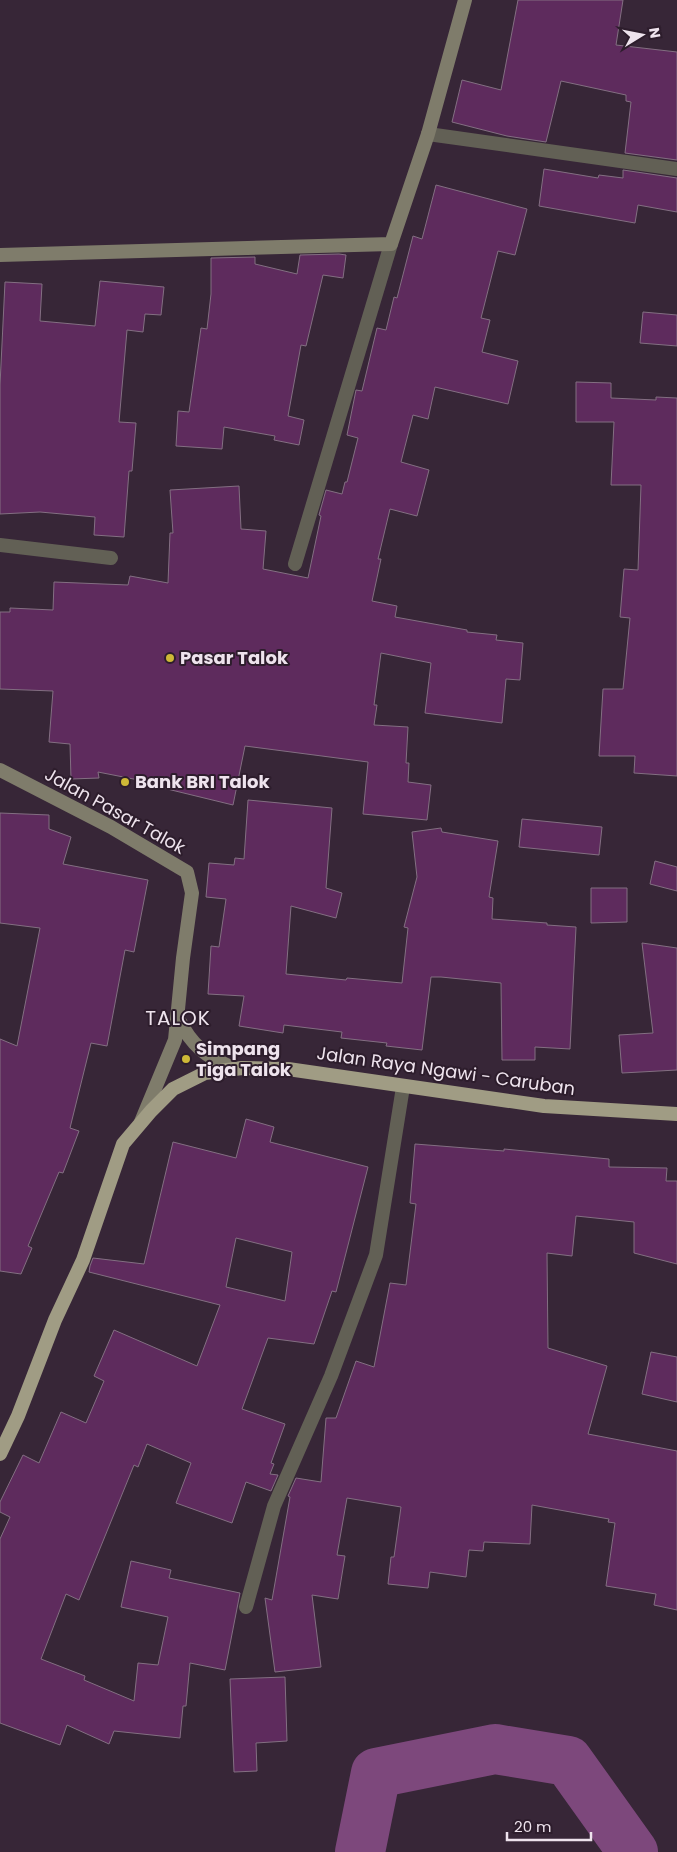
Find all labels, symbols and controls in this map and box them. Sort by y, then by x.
north arrow [617,10,667,60]
text: N [644,26,666,40]
place label: Pasar Talok [180,645,289,670]
marker: Pasar Talok [164,652,176,664]
street label: Jalan Pasar Talok [40,761,191,860]
place label: Bank BRI Talok [135,769,271,794]
marker: Bank BRI Talok [119,776,131,788]
district label: TALOK [145,1004,211,1032]
place label: Simpang Tiga Talok [196,1036,292,1082]
street label: Jalan Raya Ngawi - Caruban [315,1040,577,1101]
marker: Simpang Tiga Talok [180,1053,192,1065]
scale bar [507,1810,591,1842]
text: 20 m [514,1816,552,1837]

